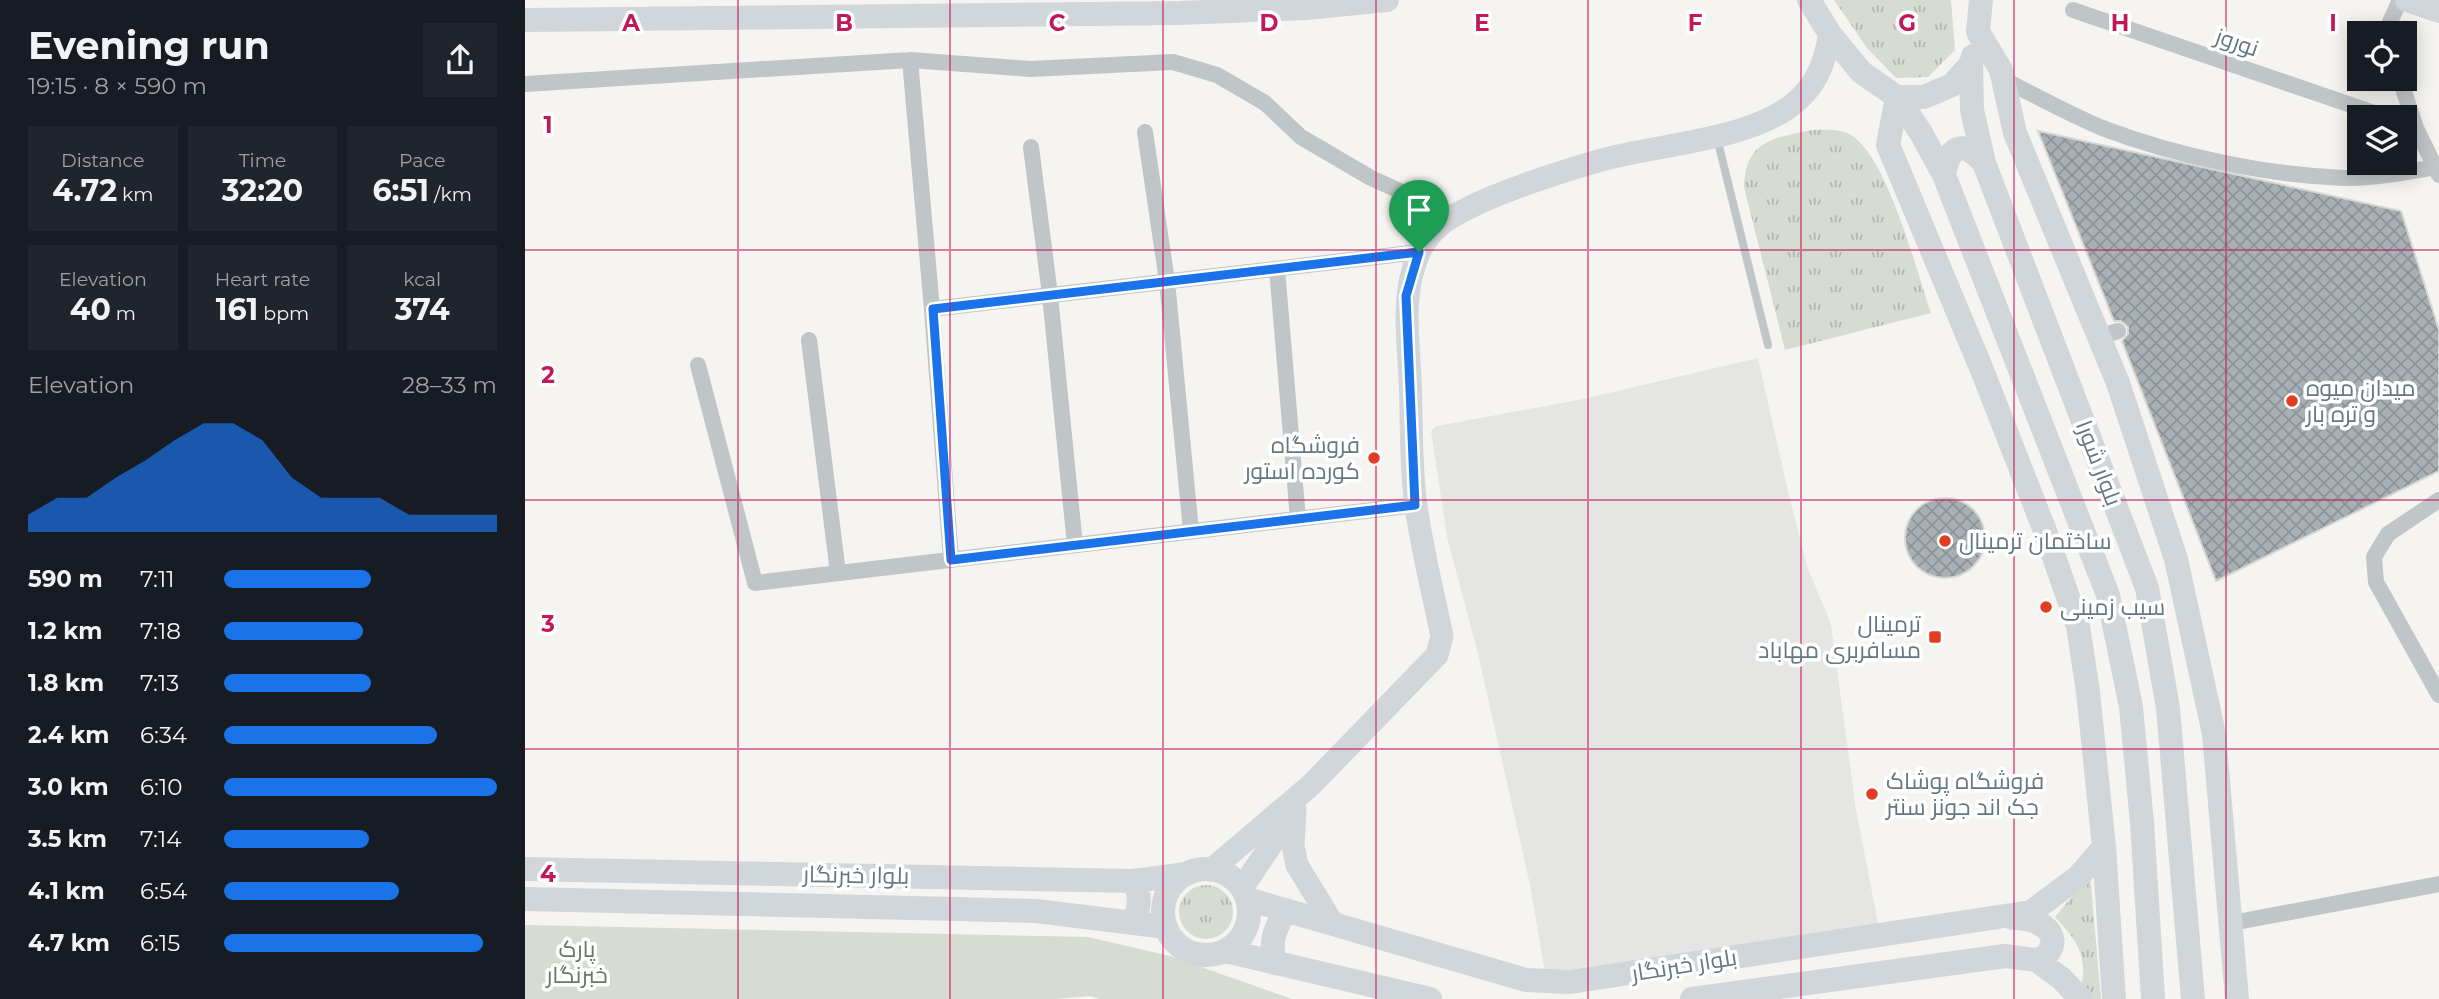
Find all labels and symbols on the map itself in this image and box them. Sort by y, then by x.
text: A [621,9,640,37]
text: B [835,9,853,37]
text: C [1049,9,1066,37]
text: D [1260,9,1279,37]
text: E [1474,9,1490,37]
text: F [1688,9,1703,37]
text: G [1898,9,1916,37]
text: H [2111,9,2129,37]
text: I [2329,9,2337,37]
street label: نوروز [2210,21,2262,62]
text: 1 [543,111,553,139]
pin [1389,180,1449,252]
text: 2 [541,361,555,389]
place label: میدان میوه و تره بار [2304,374,2416,428]
marker: میدان میوه و تره بار [2284,393,2300,409]
street label: بلوار شورا [2070,416,2128,510]
place label: فروشگاه کورده استور [1242,431,1360,485]
marker: فروشگاه کورده استور [1366,450,1382,466]
place label: ساختمان ترمینال [1959,527,2111,555]
marker: ساختمان ترمینال [1937,533,1953,549]
place label: سیب زمینی [2060,593,2165,621]
marker: سیب زمینی [2038,599,2054,615]
text: 3 [540,610,555,638]
place label: ترمینال مسافربری مهاباد [1758,610,1921,664]
marker: ترمینال مسافربری مهاباد [1927,629,1943,645]
place label: فروشگاه پوشاک جک اند جونز سنتر [1884,767,2044,821]
marker: فروشگاه پوشاک جک اند جونز سنتر [1864,786,1880,802]
text: 4 [540,860,556,888]
street label: بلوار خبرنگار [801,860,909,890]
park label: پارک خبرنگار [544,935,608,989]
street label: بلوار خبرنگار [1627,943,1739,987]

